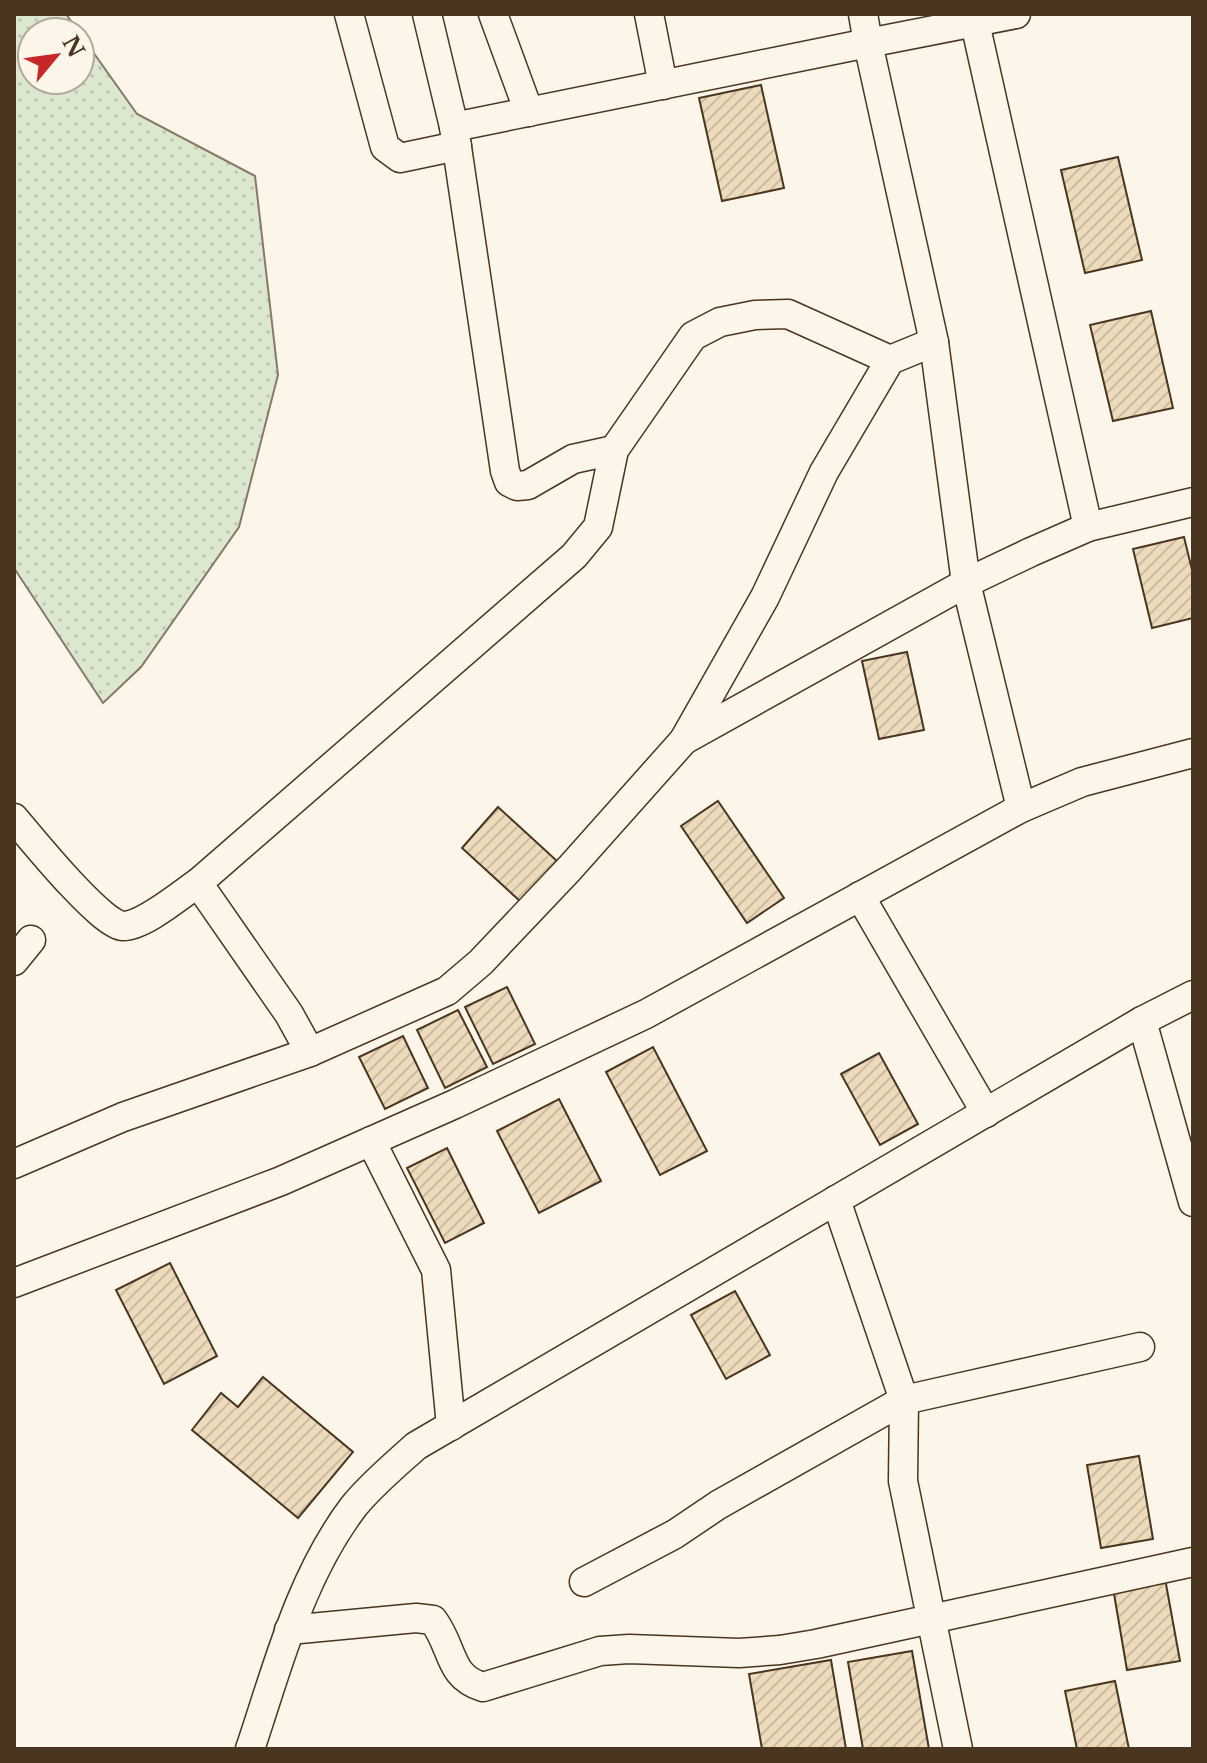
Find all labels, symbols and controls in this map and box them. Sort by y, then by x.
north arrow [16,16,96,96]
text: N [56,31,90,62]

